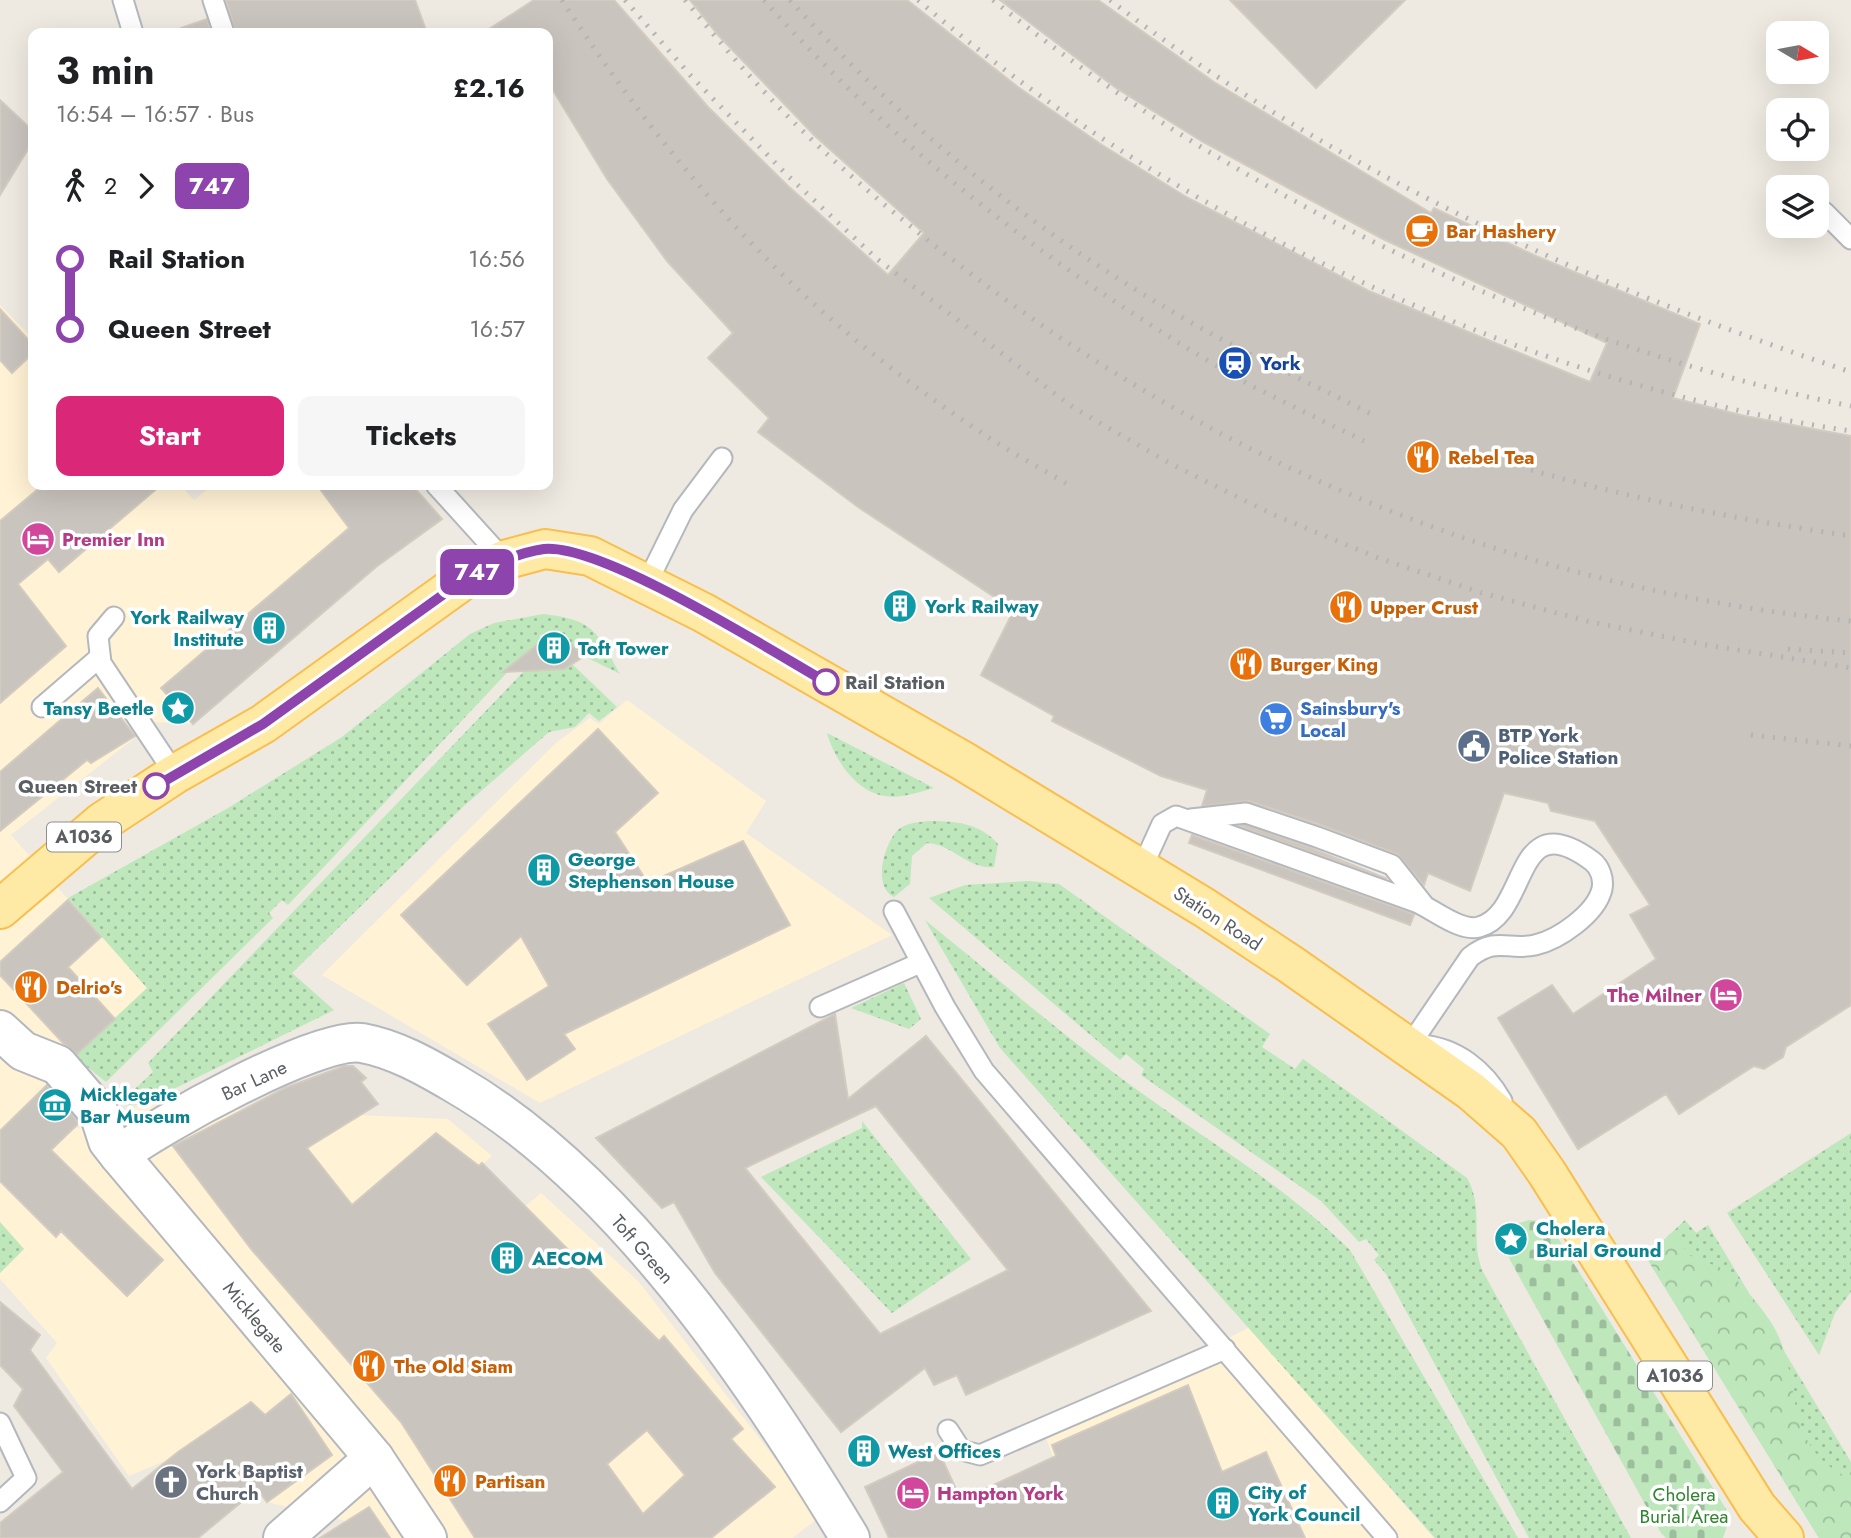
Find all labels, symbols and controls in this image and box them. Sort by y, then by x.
north arrow [1766,21,1829,84]
map controls [1766,21,1829,238]
text: 3 min [56,43,155,98]
text: £2.16 [453,69,525,107]
text: 16:54 – 16:57 · Bus [56,97,254,131]
button: locate [1766,98,1829,161]
icon: walk [56,167,94,205]
icon: forward [127,167,165,205]
text: 747 [189,168,235,203]
text: 2 [104,169,117,203]
button: layers [1766,175,1829,238]
cafe icon: Bar Hashery [1403,212,1441,250]
place label: Bar Hashery [1446,218,1557,245]
text: Rail Station [108,240,245,278]
text: 16:56 [468,242,525,276]
text: Queen Street [108,310,271,348]
text: 16:57 [469,312,525,346]
station icon: York [1216,344,1254,382]
place label: York [1259,350,1301,377]
button: Start [56,396,284,476]
button: Tickets [298,396,525,476]
restaurant icon: Rebel Tea [1404,438,1442,476]
place label: Rebel Tea [1448,444,1535,471]
hotel icon: Premier Inn [19,520,57,558]
place label: Premier Inn [62,526,165,553]
line badge: 747 [437,549,517,595]
text: 747 [454,554,500,589]
building icon: York Railway [881,587,919,625]
restaurant icon: Upper Crust [1327,588,1365,626]
place label: York Railway [924,593,1040,620]
place label: Upper Crust [1370,594,1478,621]
place label: York Railway Institute [129,604,245,653]
building icon: York Railway Institute [250,609,288,647]
building icon: Toft Tower [535,629,573,667]
place label: Toft Tower [578,635,669,662]
restaurant icon: Burger King [1227,645,1265,683]
place label: Burger King [1270,651,1378,678]
marker: Rail Station [813,669,839,695]
place label: Rail Station [845,669,945,696]
place icon: Tansy Beetle [159,689,197,727]
place label: Tansy Beetle [43,695,154,722]
place label: Sainsbury's Local [1300,695,1401,744]
supermarket icon: Sainsbury's Local [1257,700,1295,738]
place label: BTP York Police Station [1498,722,1618,771]
public building icon: BTP York Police Station [1455,727,1493,765]
place label: Queen Street [18,773,137,800]
marker: Queen Street [143,773,169,799]
road number: A1036 [47,822,121,852]
place label: George Stephenson House [568,846,734,895]
building icon: George Stephenson House [525,851,563,889]
street label: Station Road [1168,880,1267,957]
restaurant icon: Delrio's [12,968,50,1006]
place label: Delrio's [56,974,123,1001]
hotel icon: The Milner [1707,976,1745,1014]
place label: The Milner [1607,982,1702,1009]
street label: Bar Lane [217,1053,292,1107]
place label: Micklegate Bar Museum [80,1081,190,1130]
museum icon: Micklegate Bar Museum [36,1086,74,1124]
street label: Toft Green [605,1209,680,1290]
place label: Cholera Burial Ground [1536,1215,1661,1264]
place icon: Cholera Burial Ground [1492,1220,1530,1258]
building icon: AECOM [488,1239,526,1277]
place label: AECOM [531,1245,603,1272]
street label: Micklegate [217,1276,293,1359]
restaurant icon: The Old Siam [350,1347,388,1385]
place label: The Old Siam [394,1353,513,1380]
road number: A1036 [1638,1362,1712,1391]
building icon: West Offices [845,1432,883,1470]
place label: West Offices [888,1438,1001,1465]
place label: York Baptist Church [195,1458,303,1507]
restaurant icon: Partisan [431,1462,469,1500]
church icon: York Baptist Church [152,1463,190,1501]
place label: Partisan [475,1468,545,1495]
hotel icon: Hampton York [894,1474,932,1512]
place label: City of York Council [1247,1479,1360,1528]
place label: Hampton York [937,1480,1064,1507]
park label: Cholera Burial Area [1640,1481,1728,1530]
building icon: City of York Council [1204,1484,1242,1522]

